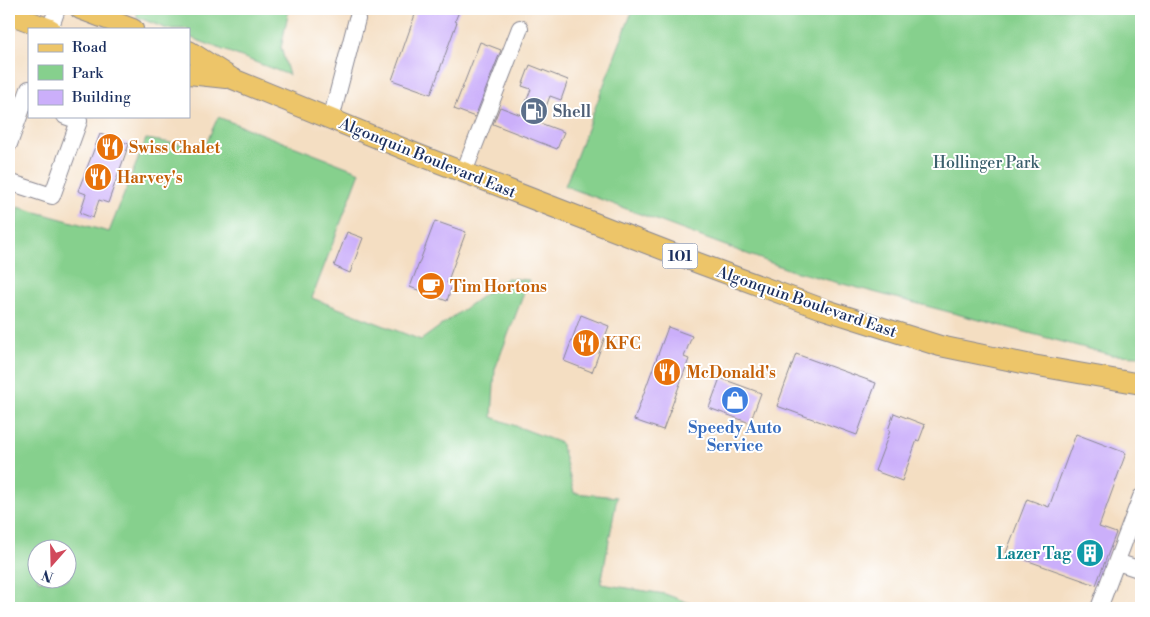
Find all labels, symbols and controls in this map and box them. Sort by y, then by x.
legend [28,28,190,118]
text: Road [72,38,107,57]
text: Park [72,64,104,83]
text: Building [71,88,131,107]
fuel station icon: Shell [519,96,549,126]
place label: Shell [553,102,592,122]
street label: Algonquin Boulevard East [335,113,519,203]
restaurant icon: Swiss Chalet [95,132,125,162]
place label: Swiss Chalet [129,138,220,158]
park label: Hollinger Park [933,153,1041,173]
restaurant icon: Harvey's [83,162,113,192]
place label: Harvey's [117,168,183,188]
road number: 101 [662,244,698,268]
street label: Algonquin Boulevard East [713,261,900,342]
cafe icon: Tim Hortons [416,271,446,301]
place label: Tim Hortons [450,277,547,297]
restaurant icon: KFC [571,328,601,358]
place label: KFC [605,334,641,354]
restaurant icon: McDonald's [652,357,682,387]
place label: McDonald's [686,363,776,383]
shop icon: Speedy Auto Service [720,385,750,415]
place label: Speedy Auto Service [688,418,782,456]
building icon: Lazer Tag [1075,538,1105,568]
north arrow [28,540,78,590]
place label: Lazer Tag [996,544,1072,564]
text: N [40,565,56,586]

